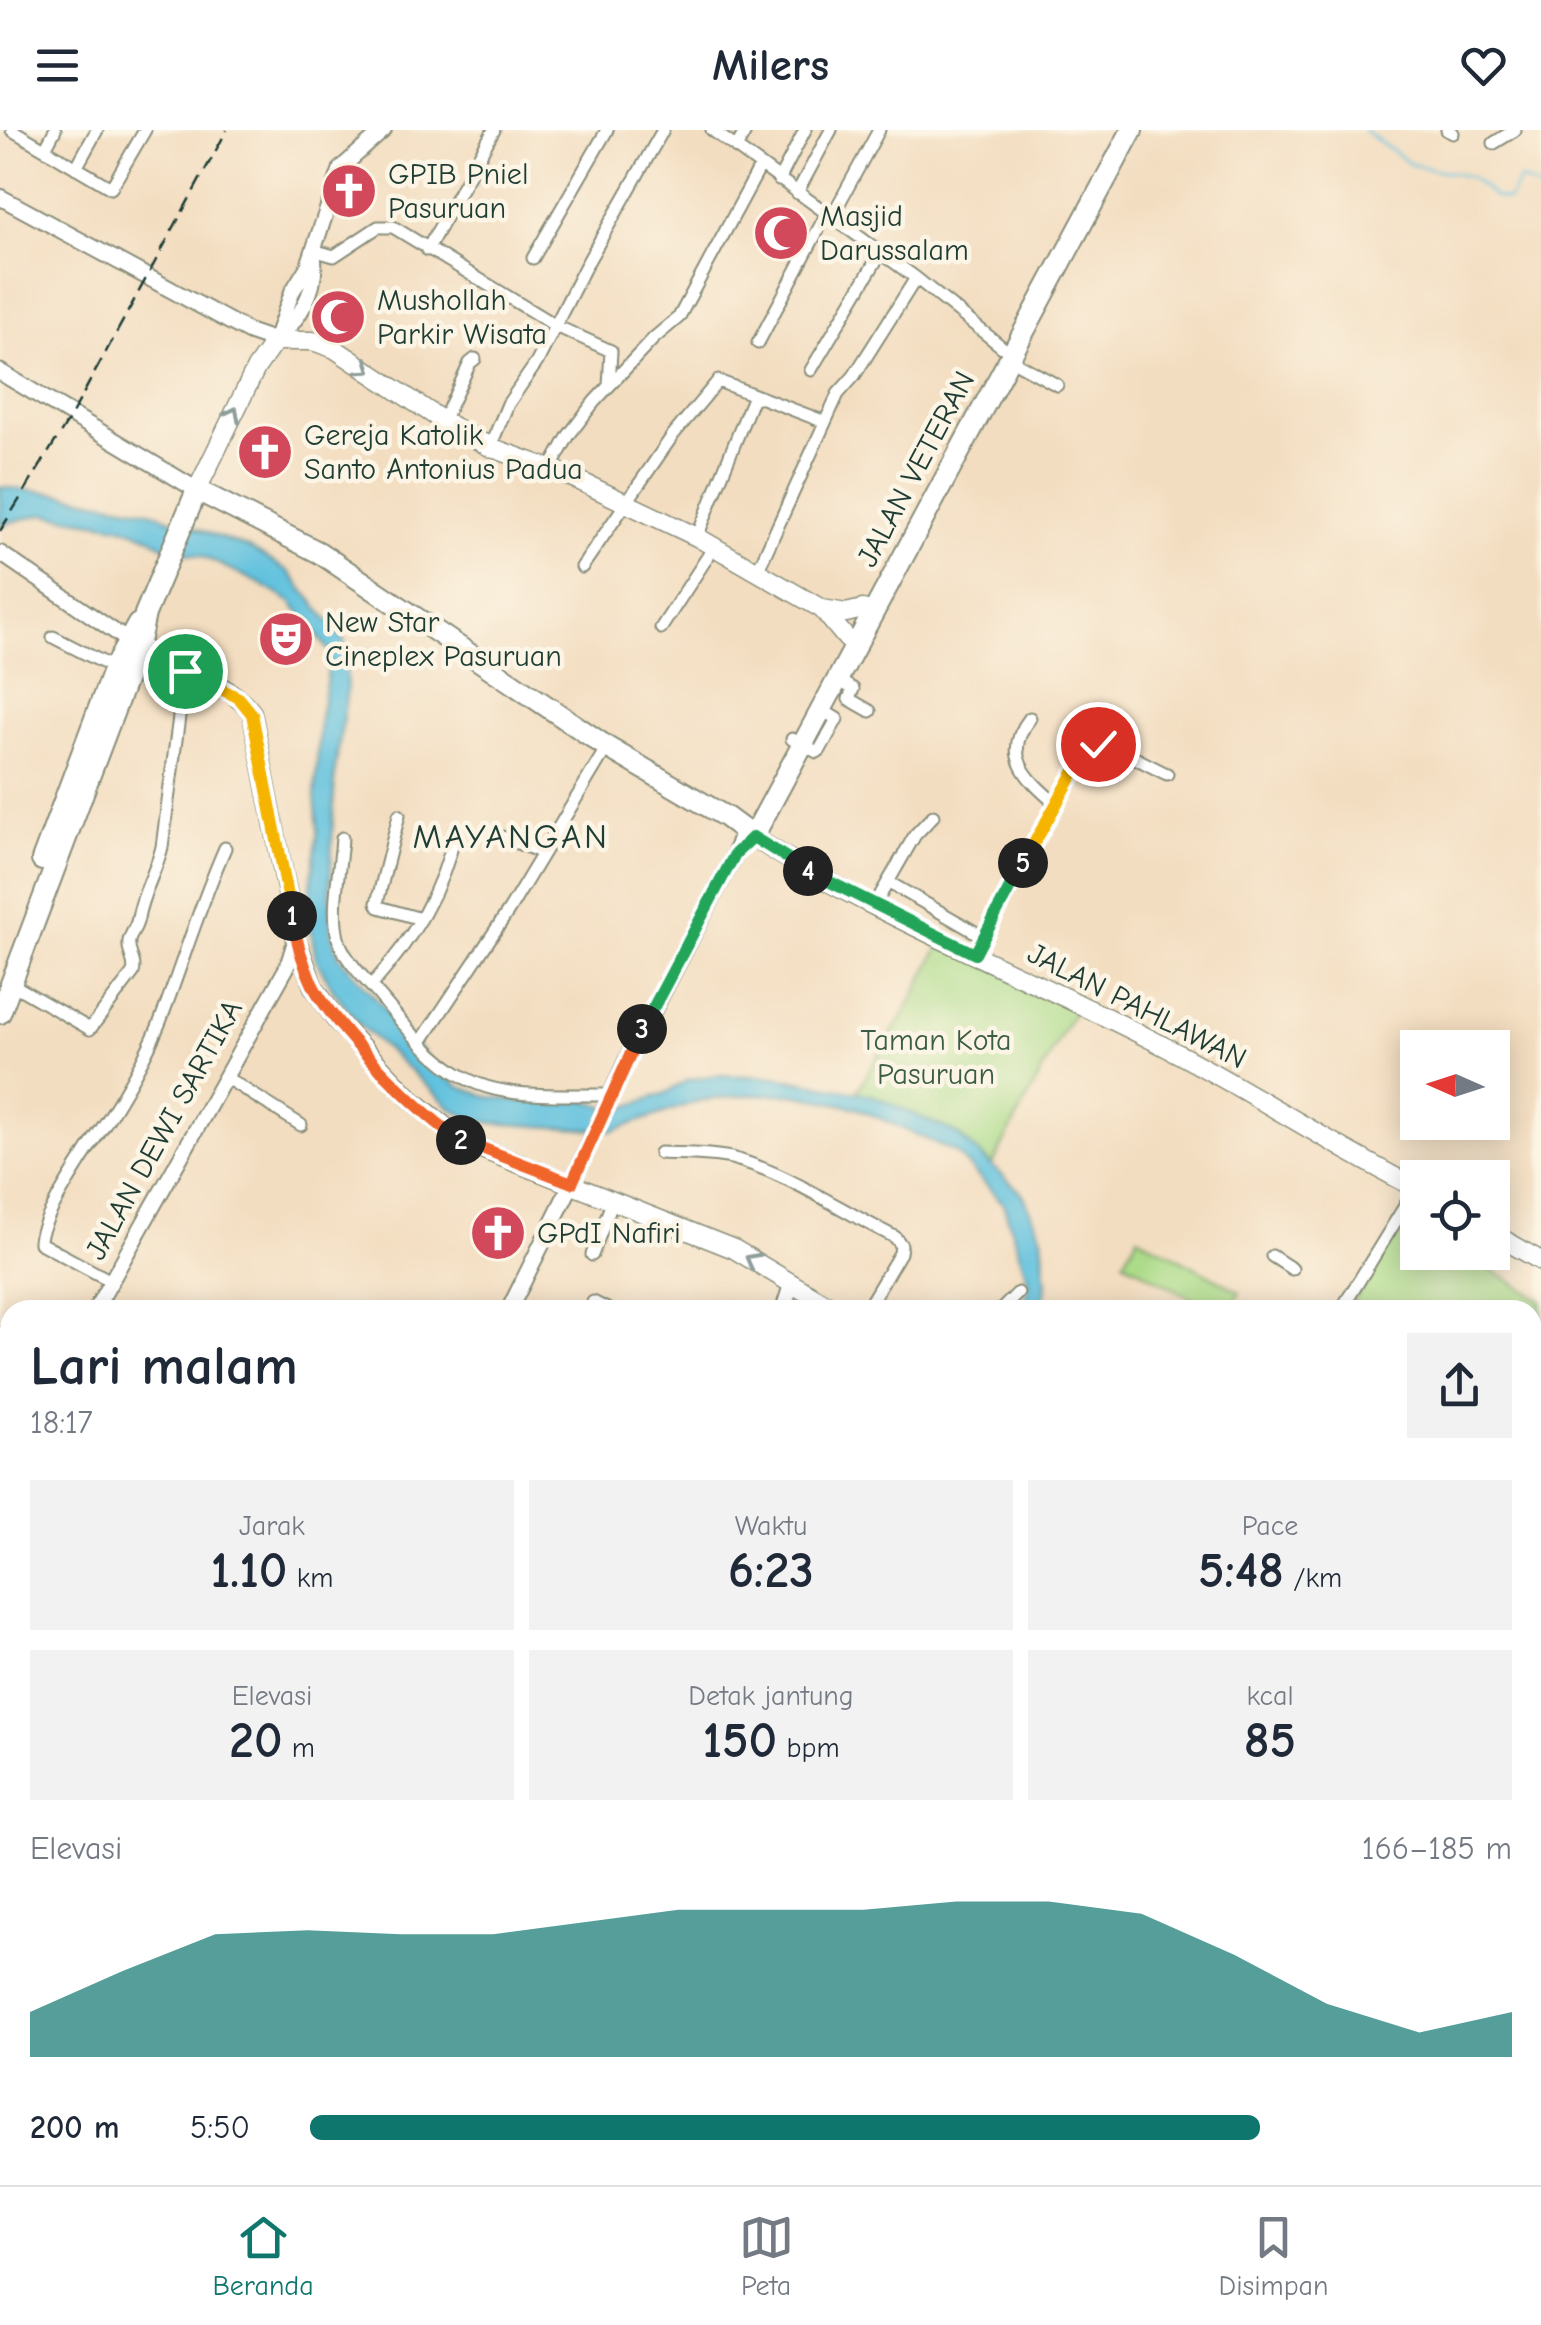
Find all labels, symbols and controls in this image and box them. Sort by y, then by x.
icon: menu [30,38,85,93]
icon: heart [1456,38,1511,93]
text: Milers [712,39,829,91]
place label: GPIB Pniel Pasuruan [388,157,528,226]
church icon: GPIB Pniel Pasuruan [319,161,379,221]
place label: Masjid Darussalam [820,199,969,268]
mosque icon: Masjid Darussalam [751,203,811,263]
place label: Mushollah Parkir Wisata [377,283,547,352]
mosque icon: Mushollah Parkir Wisata [308,287,368,347]
one-way arrow [354,356,373,374]
street label: JALAN VETERAN [850,365,982,573]
one-way arrow [221,406,240,424]
place label: Gereja Katolik Santo Antonius Padua [304,418,583,487]
church icon: Gereja Katolik Santo Antonius Padua [235,422,295,482]
place label: New Star Cineplex Pasuruan [325,605,562,674]
theatre icon: New Star Cineplex Pasuruan [256,609,316,669]
pin [143,629,228,714]
icon: arrive [158,644,213,699]
pin [1056,702,1141,787]
icon: check [1071,717,1126,772]
district label: MAYANGAN [413,816,609,857]
pin: 5 [998,838,1048,888]
pin: 4 [783,846,833,896]
text: 5 [1016,847,1030,879]
text: 4 [801,855,815,887]
pin: 1 [267,891,317,941]
text: 1 [286,900,298,932]
street label: JALAN PAHLAWAN [1022,936,1252,1076]
street label: JALAN DEWI SARTIKA [78,994,250,1266]
pin: 3 [617,1004,667,1054]
text: 3 [635,1013,649,1045]
park label: Taman Kota Pasuruan [861,1023,1011,1092]
north arrow [1400,1030,1510,1140]
map controls [1400,1030,1510,1270]
pin: 2 [436,1115,486,1165]
text: 2 [454,1124,468,1156]
button: locate [1400,1160,1510,1270]
church icon: GPdI Nafiri [468,1203,528,1263]
place label: GPdI Nafiri [537,1216,681,1251]
one-way arrow [745,1252,763,1272]
button: share [1407,1333,1512,1438]
text: Lari malam [30,1334,298,1398]
text: 18:17 [30,1404,93,1441]
text: Jarak [239,1510,305,1542]
text: Waktu [735,1510,807,1542]
text: Pace [1242,1510,1298,1542]
text: 1.10 [210,1542,287,1600]
text: 6:23 [728,1542,814,1600]
text: 5:48 [1198,1542,1284,1600]
text: km [287,1562,334,1594]
text: /km [1284,1562,1342,1594]
text: Elevasi [232,1680,312,1712]
text: Detak jantung [688,1680,854,1712]
text: kcal [1246,1680,1294,1712]
text: 20 [229,1712,282,1770]
text: 150 [702,1712,777,1770]
text: 85 [1244,1712,1296,1770]
text: m [282,1732,315,1764]
text: bpm [777,1732,840,1764]
text: Elevasi [30,1830,122,1867]
text: 166–185 m [1362,1830,1512,1867]
text: 200 m [30,2109,119,2146]
text: 5:50 [190,2109,250,2146]
tab: Beranda [212,2210,314,2302]
tab: Peta [739,2210,794,2302]
tab: Disimpan [1219,2210,1329,2302]

